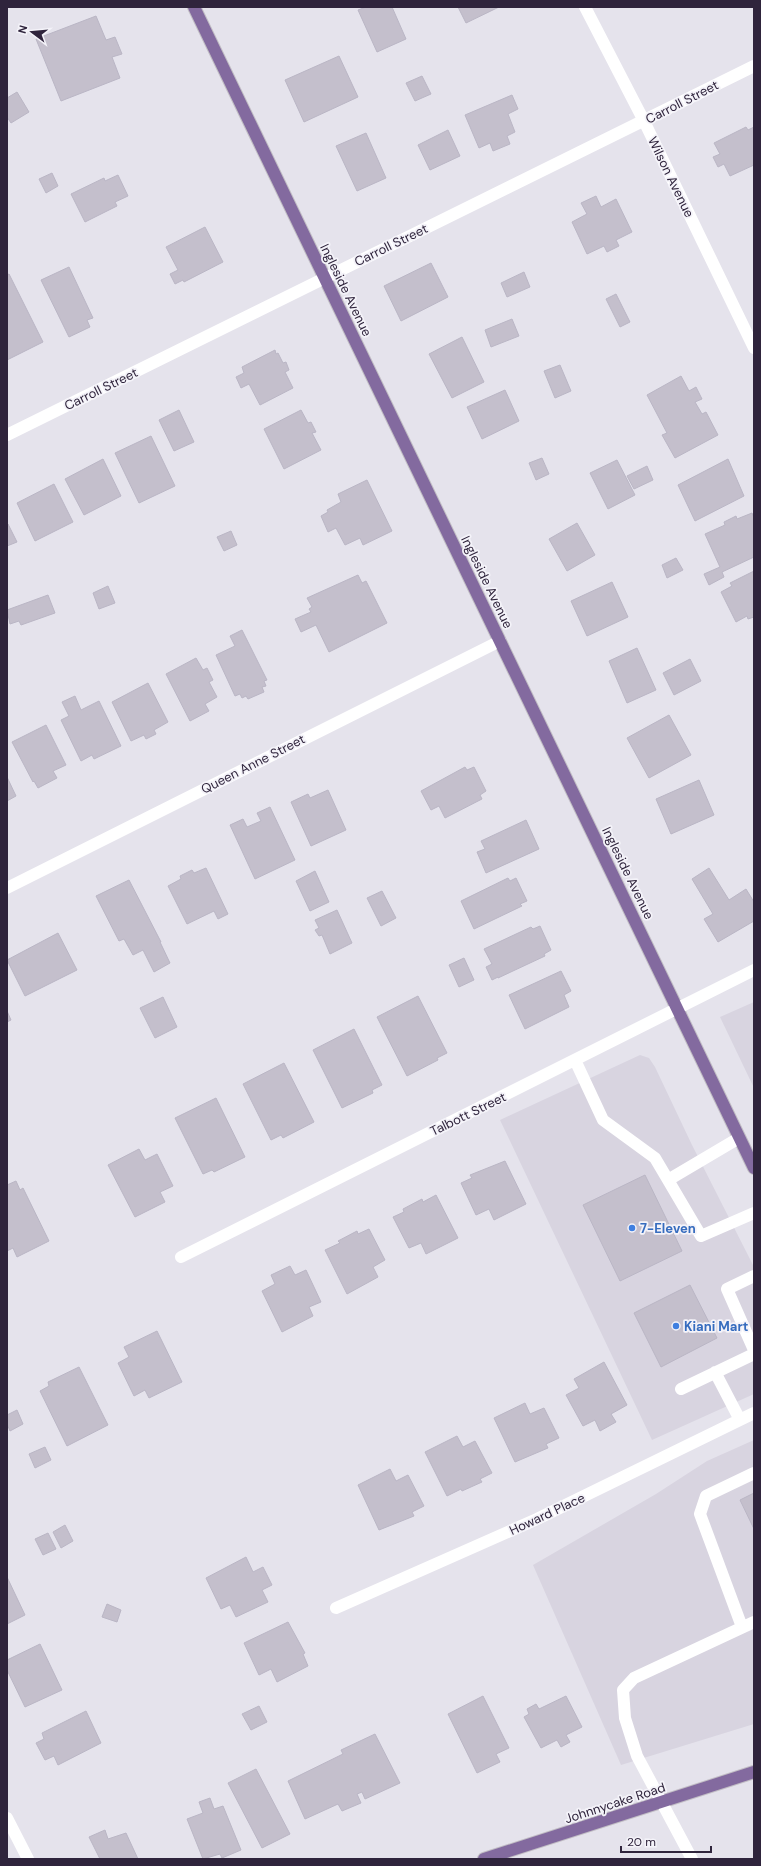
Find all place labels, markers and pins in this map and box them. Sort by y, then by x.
place label: 7-Eleven [640,1220,696,1237]
marker: 7-Eleven [627,1223,637,1233]
place label: Kiani Mart [684,1318,748,1335]
marker: Kiani Mart [671,1321,681,1331]

